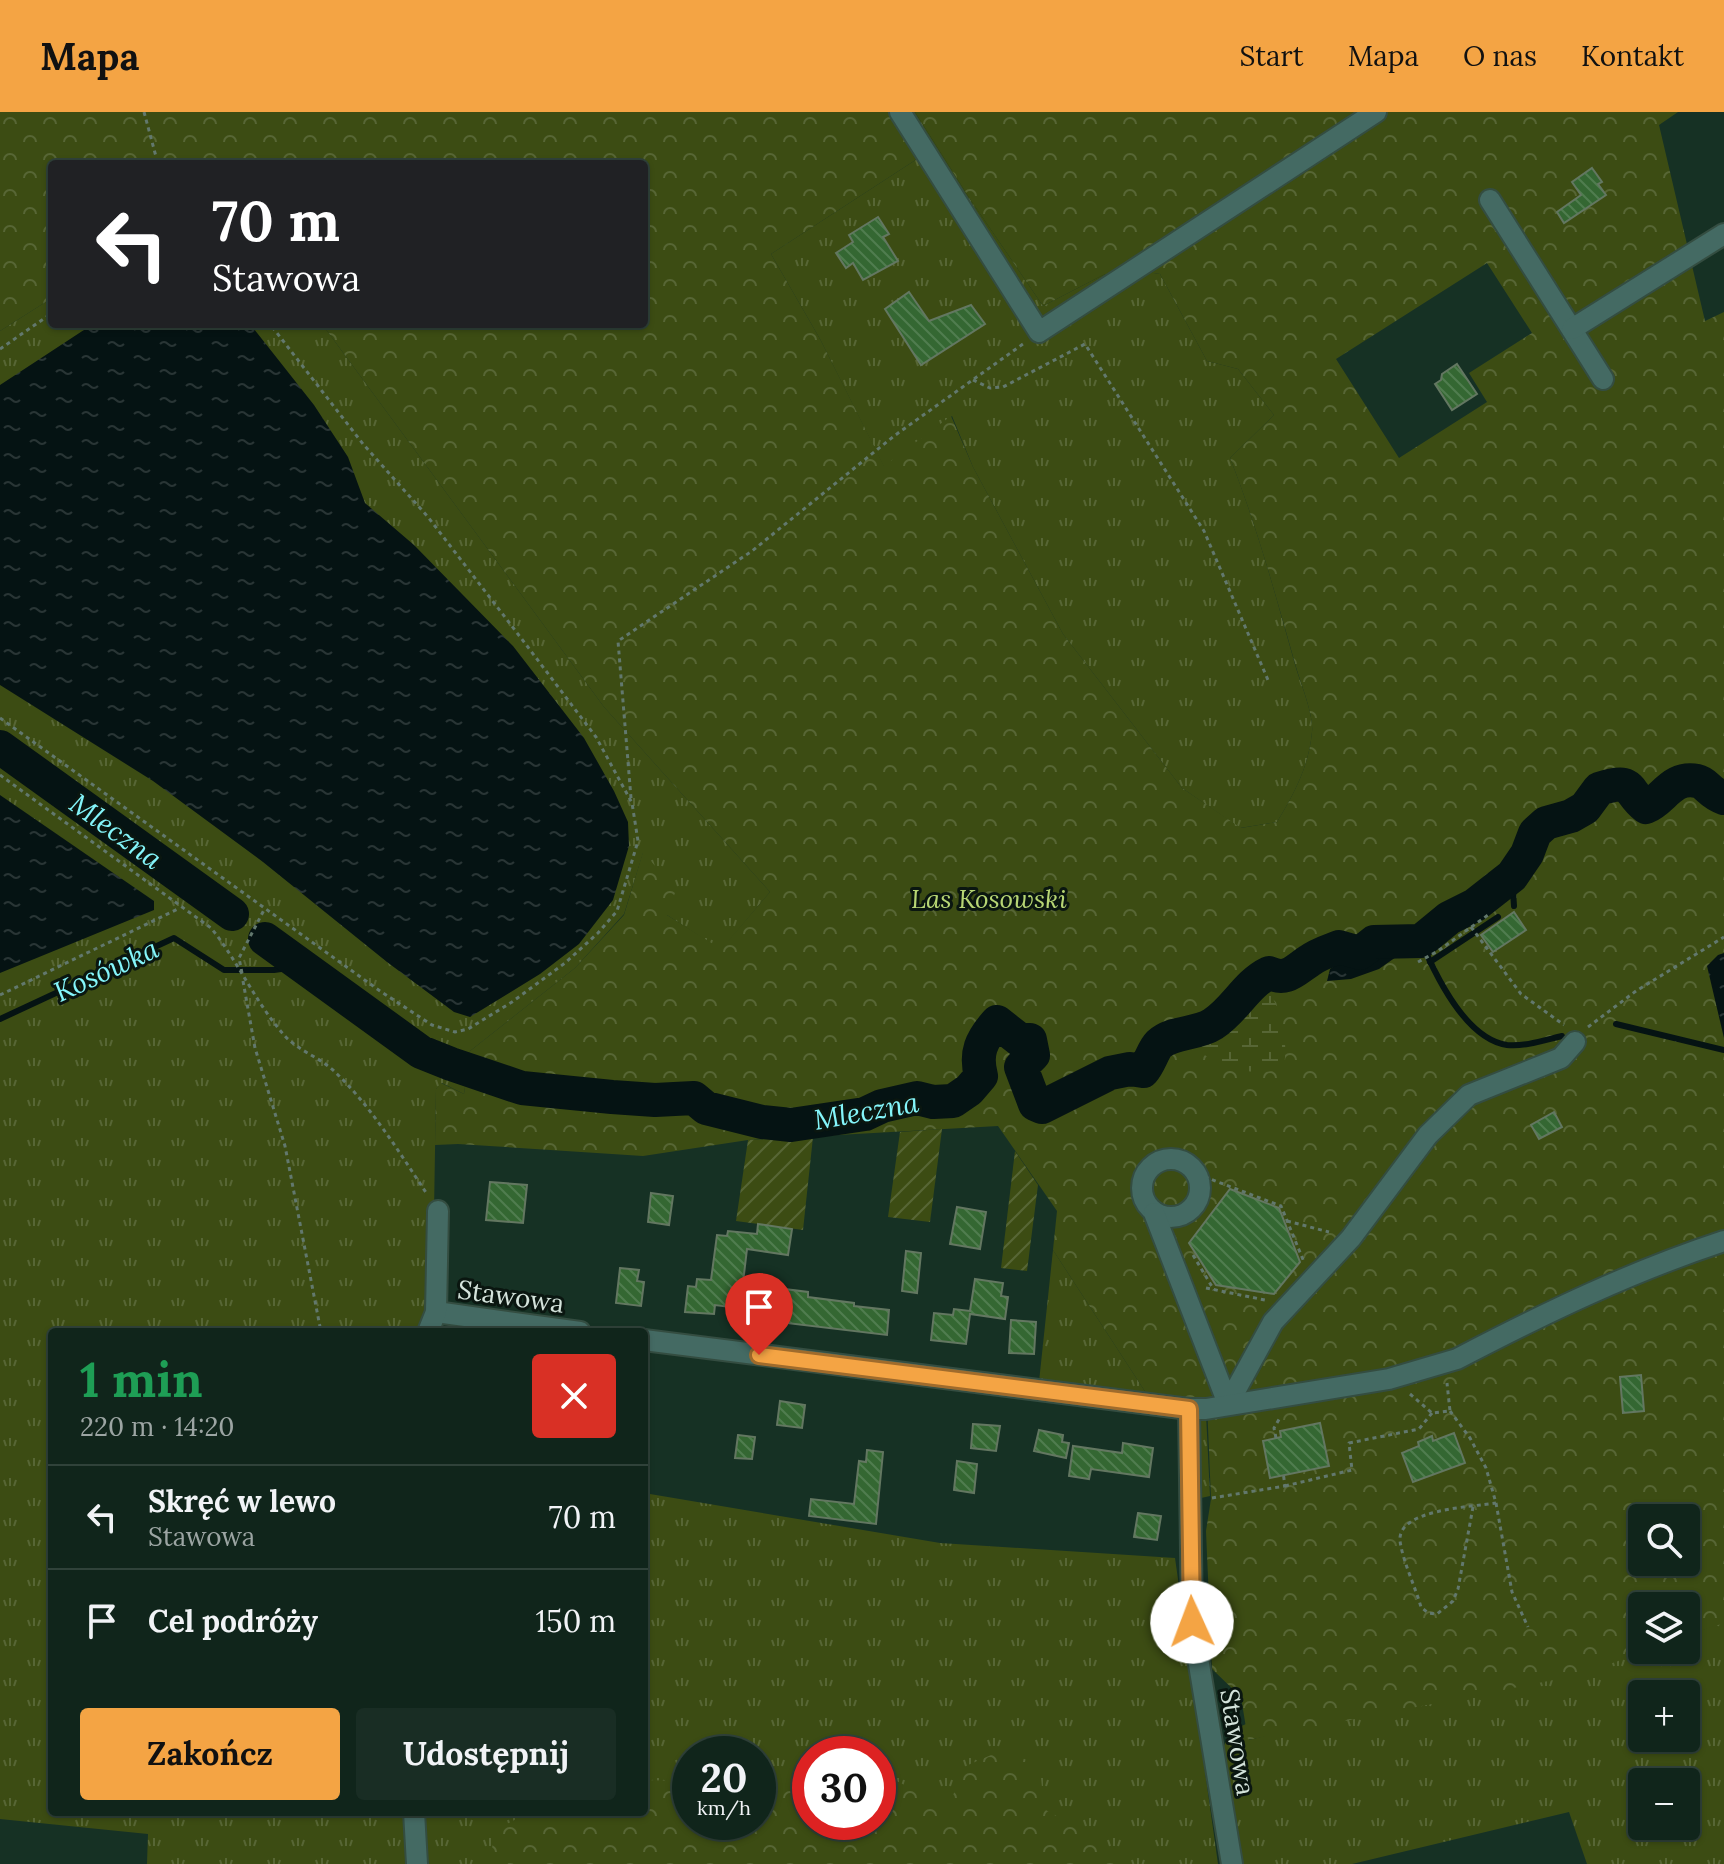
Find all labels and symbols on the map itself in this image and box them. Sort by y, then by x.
water label: Mleczna [63,785,170,877]
park label: Las Kosowski [911,882,1068,915]
water label: Kosówka [48,930,165,1010]
water label: Mleczna [811,1084,922,1138]
street label: Stawowa [456,1272,566,1320]
pin [725,1273,793,1355]
position arrow [1150,1580,1234,1664]
street label: Stawowa [1213,1686,1263,1798]
speed limit sign: 30 [792,1736,896,1840]

